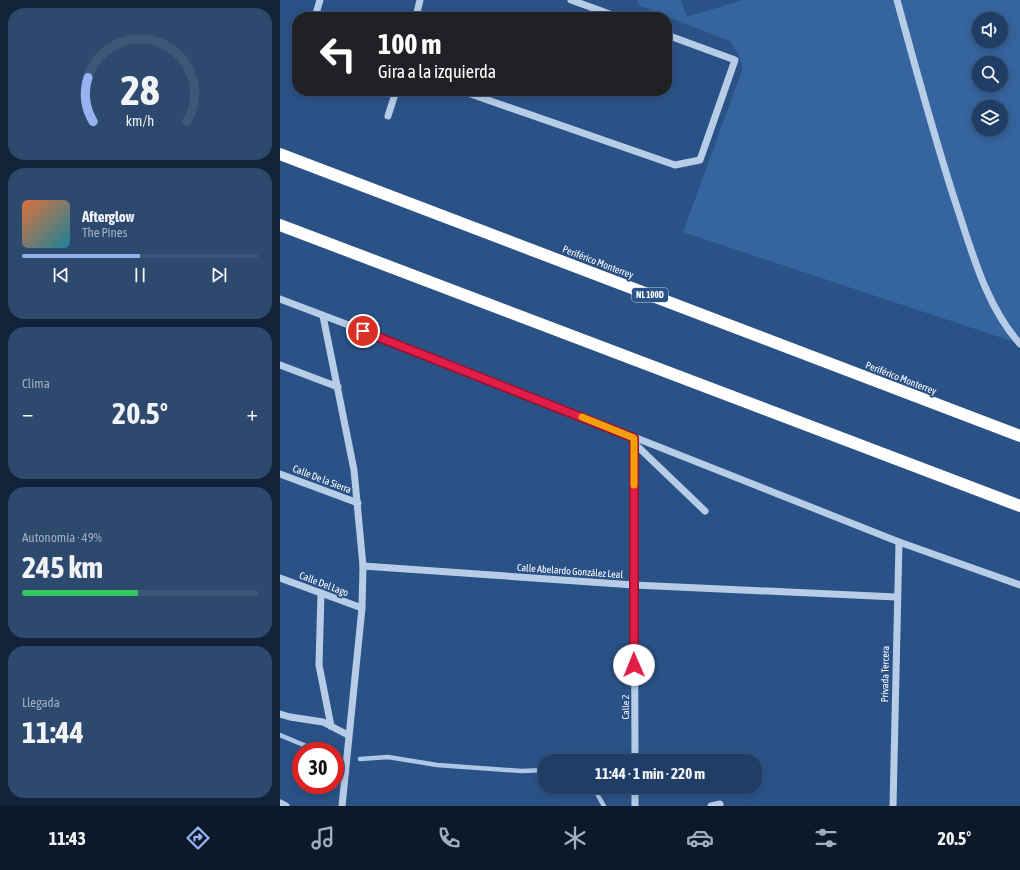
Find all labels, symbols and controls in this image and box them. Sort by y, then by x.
map controls [972,12,1008,136]
button: sound [972,12,1008,48]
icon: left [312,28,364,80]
text: 100 m [378,28,441,60]
button: search [972,56,1008,92]
text: Gira a la izquierda [378,61,496,82]
text: 28 [120,66,160,114]
button: layers [972,100,1008,136]
text: km/h [126,112,154,128]
text: Afterglow [82,208,135,225]
text: The Pines [82,225,127,240]
street label: Periférico Monterrey [561,243,635,281]
icon: previous [50,264,72,286]
icon: pause [129,264,151,286]
icon: next [208,264,230,286]
road number: NL 100D [632,288,668,302]
pin [346,314,380,348]
icon: arrive [352,320,374,342]
street label: Periférico Monterrey [864,359,938,397]
text: Clima [22,376,50,391]
text: 20.5° [112,396,168,430]
text: − [22,400,33,426]
text: + [247,400,258,426]
street label: Calle De la Sierra [291,463,353,495]
text: Autonomía · 49% [22,530,102,545]
text: 245 km [22,550,103,584]
street label: Calle Abelardo González Leal [517,562,624,580]
street label: Calle Del Lago [298,570,350,599]
position arrow [613,644,655,686]
street label: Privada Tercera [879,645,891,702]
street label: Calle 2 [620,694,631,719]
text: Llegada [22,695,60,710]
text: 11:44 [22,715,84,749]
speed limit sign: 30 [292,742,344,794]
text: 11:44 · 1 min · 220 m [595,765,705,782]
icon: directions [184,824,212,852]
icon: music [309,824,337,852]
icon: phone [435,824,463,852]
icon: climate [561,824,589,852]
icon: car [686,824,714,852]
icon: filters [812,824,840,852]
text: 11:43 [49,828,86,849]
text: 20.5° [938,828,971,849]

